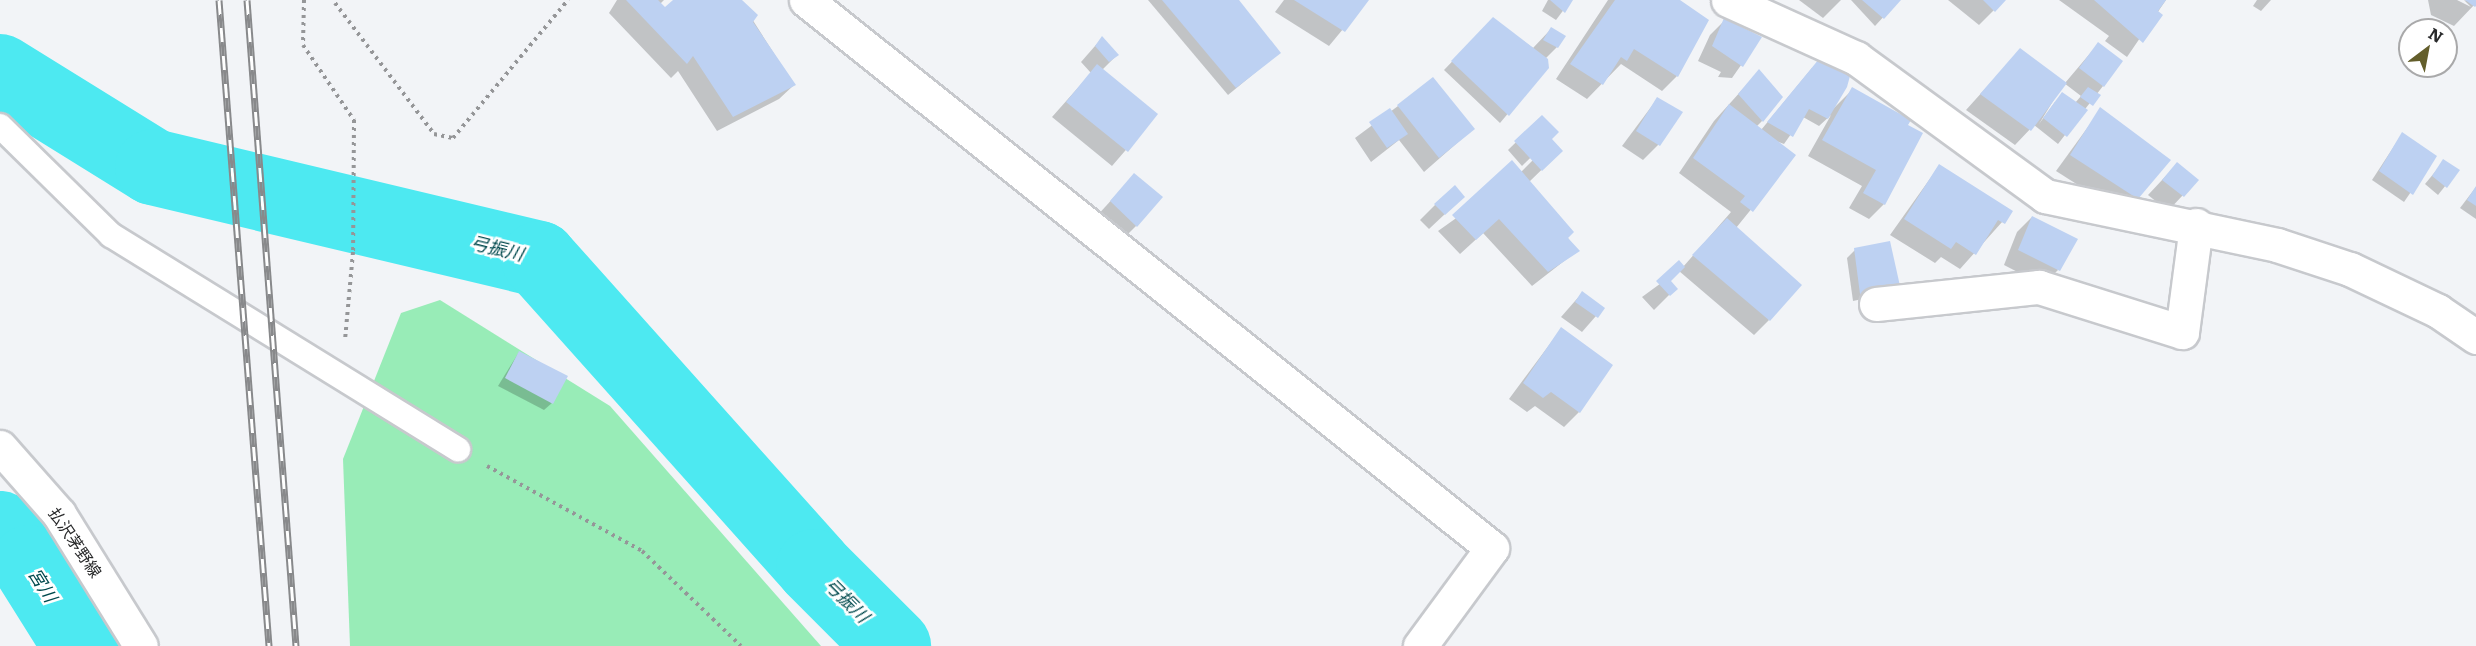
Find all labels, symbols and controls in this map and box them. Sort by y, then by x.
north arrow [2398,18,2458,78]
text: N [2424,21,2449,48]
water label: 弓振川 [468,231,526,265]
street label: 払沢茅野線 [46,503,106,581]
water label: 宮川 [24,564,62,606]
water label: 弓振川 [820,573,874,627]

